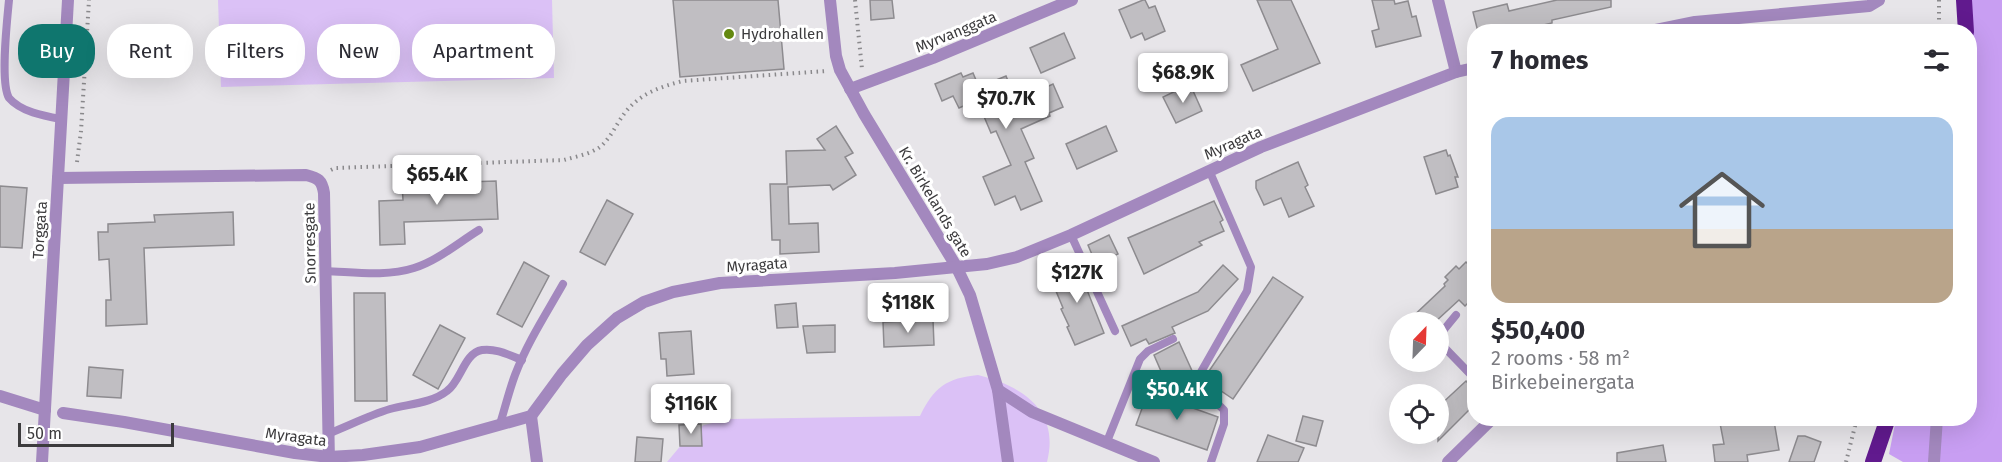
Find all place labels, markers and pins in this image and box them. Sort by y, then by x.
place label: Hydrohallen [741,25,824,43]
marker: Hydrohallen [722,27,736,41]
pin: $68.9K [1134,53,1232,104]
pin: $70.7K [957,79,1055,130]
pin: $65.4K [388,155,486,206]
pin: $127K [1035,253,1119,304]
pin: $118K [866,283,950,334]
pin: $50.4K [1128,370,1226,421]
pin: $116K [649,384,733,435]

